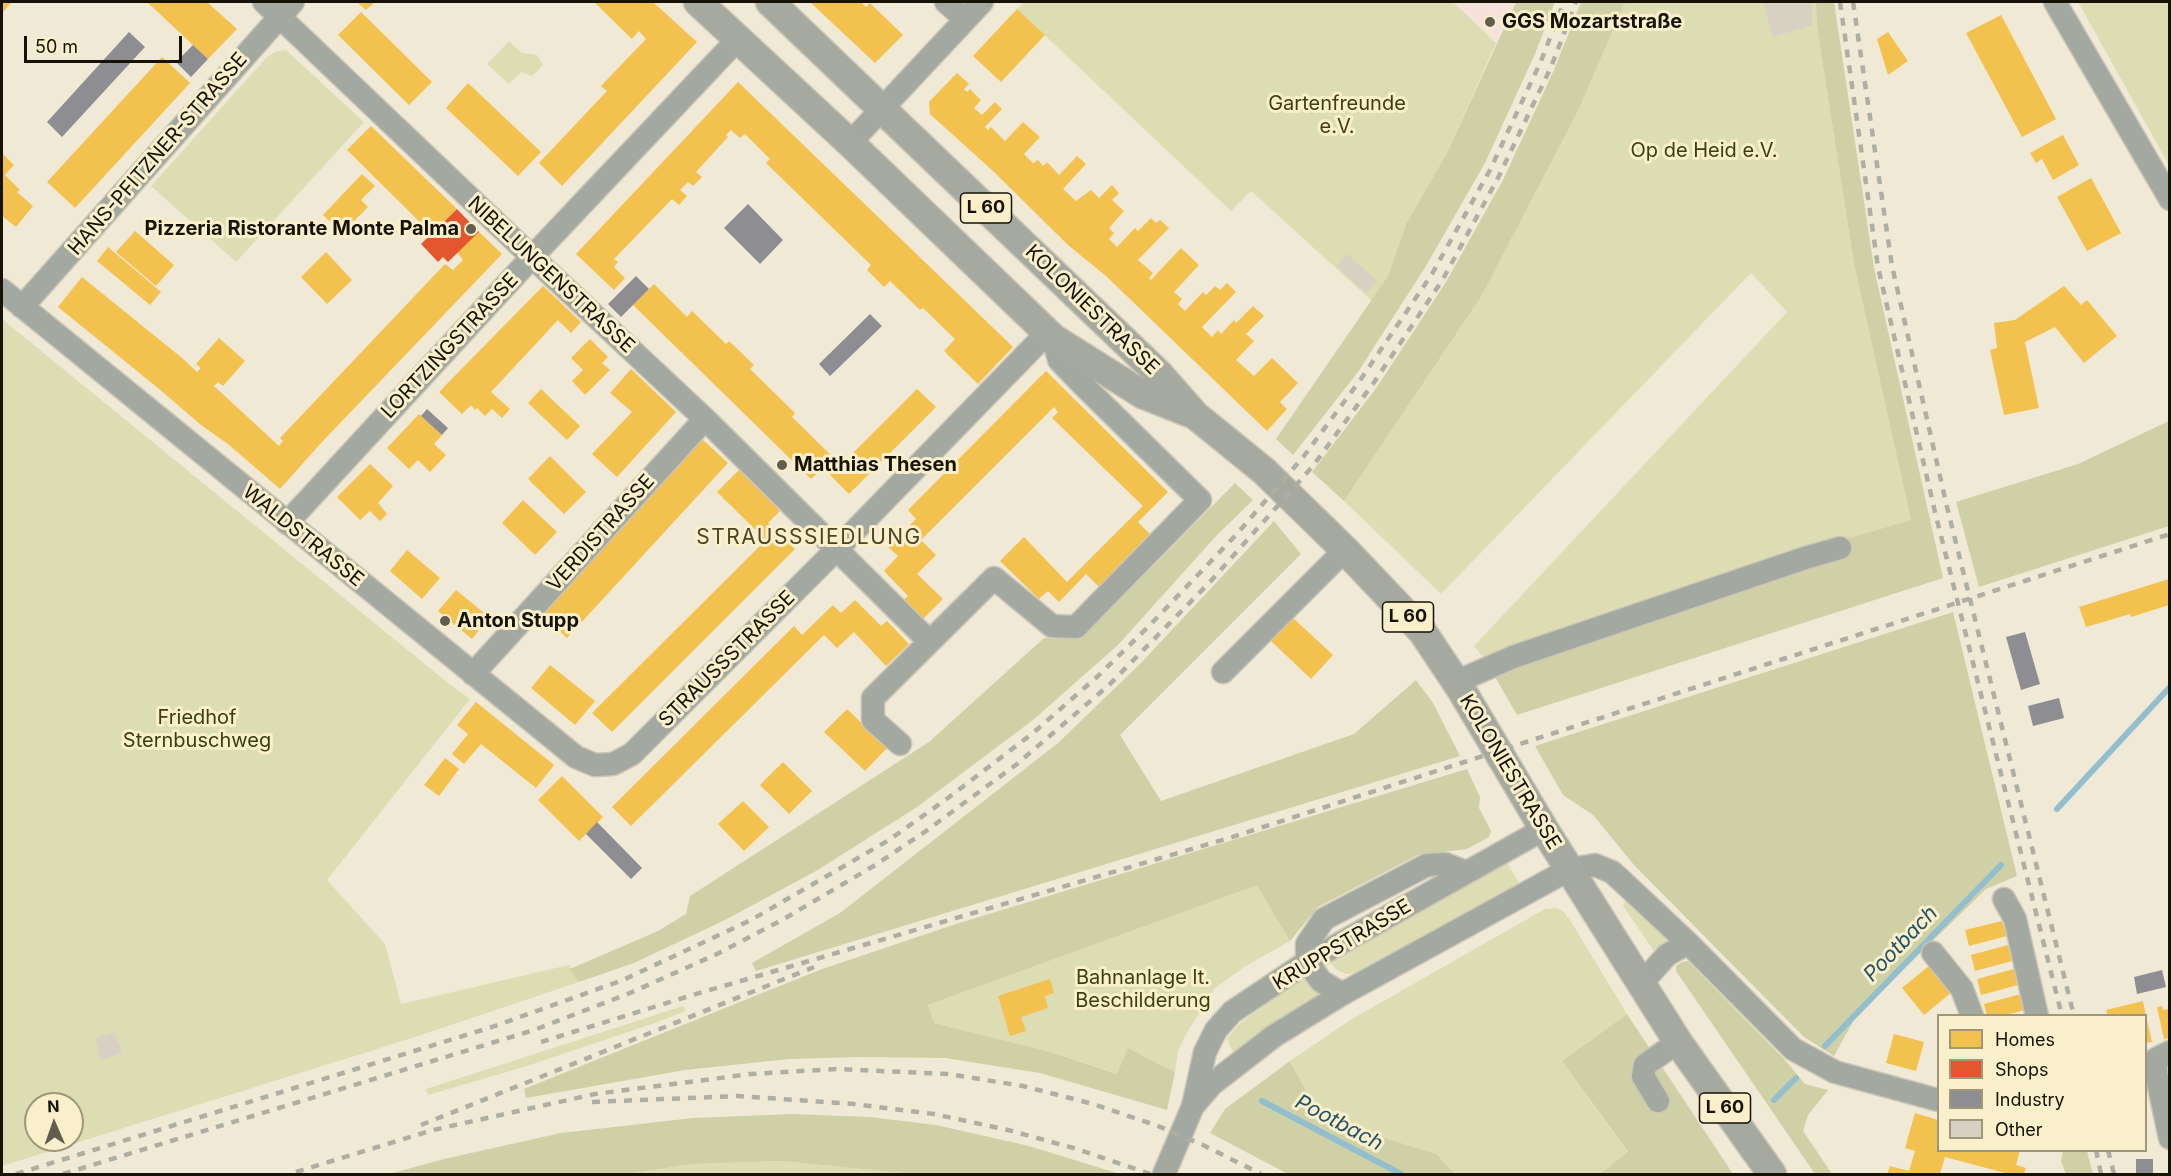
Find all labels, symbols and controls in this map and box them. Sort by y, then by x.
place label: GGS Mozartstraße [1502,10,1682,34]
marker: GGS Mozartstraße [1483,15,1497,29]
scale bar [27,24,184,62]
text: 50 m [35,36,78,57]
street label: HANS-PFITZNER-STRASSE [64,48,252,260]
park label: Gartenfreunde e.V. [1268,92,1406,139]
park label: Op de Heid e.V. [1631,139,1777,163]
street label: NIBELUNGENSTRASSE [463,192,639,358]
road number: L 60 [960,193,1012,223]
place label: Pizzeria Ristorante Monte Palma [145,217,459,241]
marker: Pizzeria Ristorante Monte Palma [464,222,478,236]
street label: KOLONIESTRASSE [1020,240,1164,380]
street label: LORTZINGSTRASSE [376,268,524,424]
place label: Matthias Thesen [794,453,957,477]
marker: Matthias Thesen [775,458,789,472]
street label: VERDISTRASSE [542,470,660,596]
street label: WALDSTRASSE [238,480,368,592]
district label: STRAUSSSIEDLUNG [696,525,922,551]
street label: STRAUSSSTRASSE [654,586,800,732]
road number: L 60 [1382,602,1434,632]
place label: Anton Stupp [457,609,579,633]
marker: Anton Stupp [438,614,452,628]
street label: KOLONIESTRASSE [1454,690,1566,854]
park label: Friedhof Sternbuschweg [123,706,271,753]
street label: KRUPPSTRASSE [1269,894,1415,996]
water label: Pootbach [1859,901,1943,987]
park label: Bahnanlage lt. Beschilderung [1075,966,1211,1013]
legend [1937,1014,2147,1152]
text: Homes [1995,1029,2055,1050]
text: Shops [1995,1059,2049,1080]
water label: Pootbach [1291,1089,1387,1157]
text: Industry [1995,1089,2065,1110]
north arrow [24,1092,84,1152]
road number: L 60 [1700,1093,1750,1123]
text: N [47,1096,60,1116]
text: Other [1995,1119,2043,1140]

